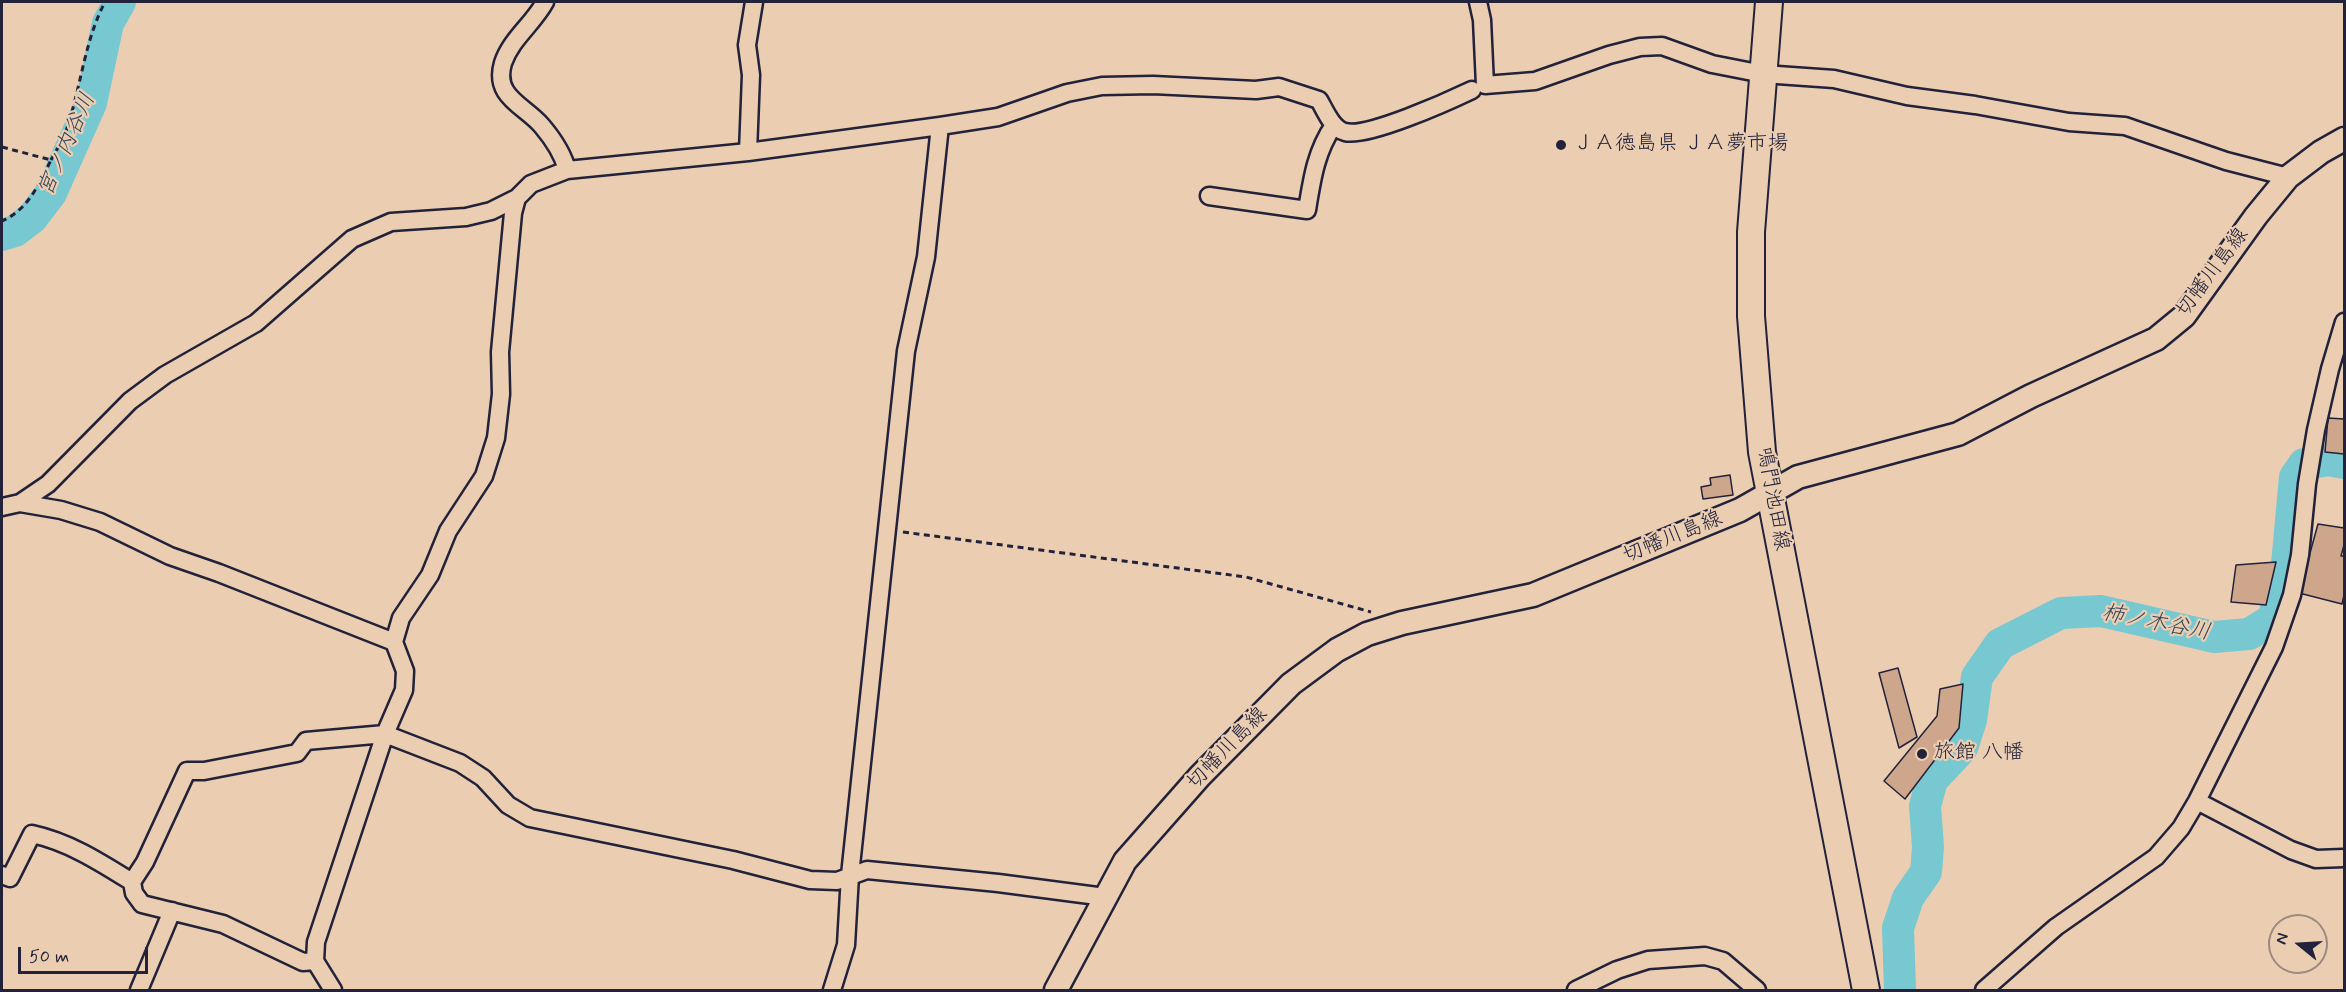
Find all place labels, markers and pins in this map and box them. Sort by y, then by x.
place label: ＪＡ徳島県 ＪＡ夢市場 [1573,132,1789,158]
marker: ＪＡ徳島県 ＪＡ夢市場 [1554,138,1568,152]
place label: 旅館 八幡 [1934,741,2024,767]
marker: 旅館 八幡 [1915,747,1929,761]

